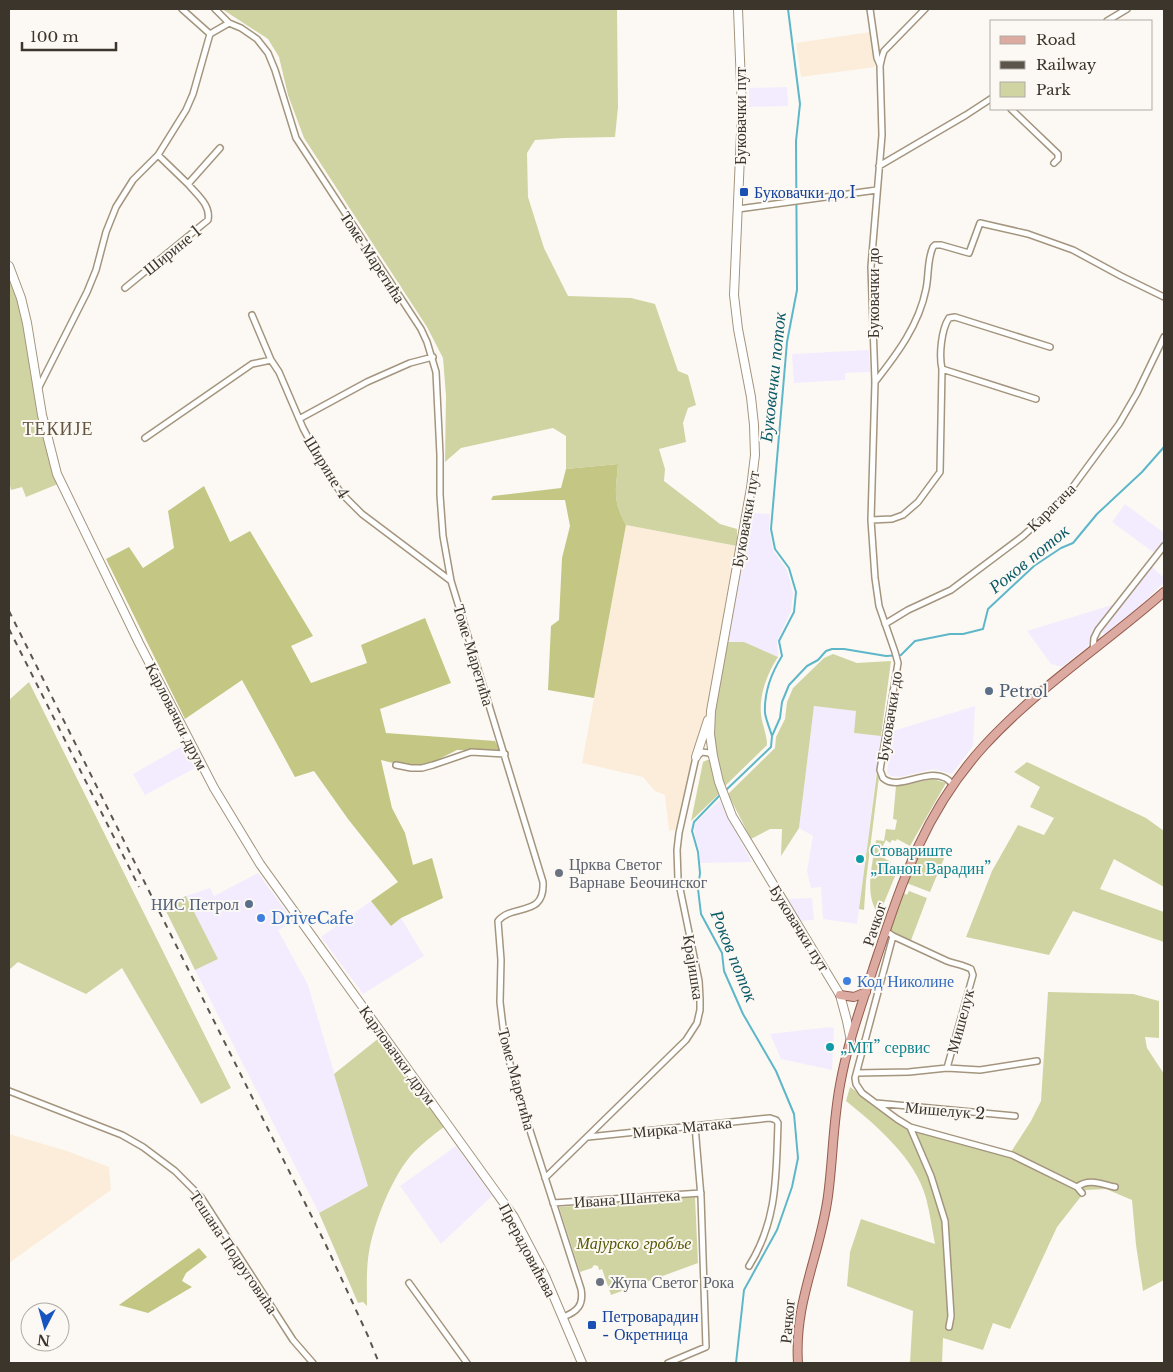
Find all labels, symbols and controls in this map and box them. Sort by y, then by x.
scale bar [22,20,116,52]
legend [990,20,1153,110]
text: 100 m [30,27,79,46]
text: Road [1036,30,1076,49]
text: Railway [1036,55,1097,74]
street label: Буковачки пут [730,67,750,165]
text: Park [1036,80,1072,99]
place label: Буковачки до I [754,182,856,202]
marker: Буковачки до I [738,186,750,198]
street label: Томе Маретића [336,207,410,307]
street label: Ширине 1 [139,221,205,279]
street label: Буковачки до [863,248,883,338]
water label: Буковачки поток [755,310,791,444]
district label: ТЕКИЈЕ [23,418,94,440]
street label: Ширине 4 [300,432,354,502]
street label: Буковачки пут [727,469,763,569]
street label: Карагача [1022,478,1080,536]
water label: Роков поток [984,519,1074,599]
street label: Томе Маретића [449,602,499,708]
street label: Карловачки друм [141,659,213,773]
street label: Буковачки до [872,670,906,762]
place label: Petrol [999,681,1048,701]
marker: Petrol [983,685,995,697]
place label: Стовариште „Панон Варадин” [870,840,991,878]
marker: Стовариште „Панон Варадин” [854,853,866,865]
place label: Црква Светог Варнаве Беочинског [569,854,708,892]
marker: Црква Светог Варнаве Беочинског [553,867,565,879]
street label: Буковачки пут [766,881,834,975]
place label: НИС Петрол [151,894,239,914]
marker: НИС Петрол [243,898,255,910]
street label: Рачког [858,899,891,948]
water label: Роков поток [705,906,763,1006]
place label: DriveCafe [271,908,354,928]
marker: DriveCafe [255,912,267,924]
street label: Крајишка [679,933,709,1001]
place label: Код Николине [857,971,954,991]
marker: Код Николине [841,975,853,987]
street label: Мишелук [942,986,978,1055]
street label: Карловачки друм [355,1001,441,1109]
street label: Томе Маретића [494,1026,540,1132]
place label: „МП” сервис [840,1037,930,1057]
marker: „МП” сервис [824,1041,836,1053]
street label: Мишелук 2 [904,1097,986,1123]
street label: Мирка Матака [631,1112,733,1142]
street label: Ивана Шантека [573,1184,681,1212]
street label: Тешана Подруговића [185,1187,283,1317]
street label: Прерадовићева [495,1200,561,1300]
park label: Мајурско гробље [576,1233,691,1253]
place label: Жупа Светог Рока [610,1272,734,1292]
marker: Жупа Светог Рока [594,1276,606,1288]
street label: Рачког [775,1297,799,1344]
north arrow [20,1302,70,1352]
place label: Петроварадин - Окретница [602,1306,699,1344]
marker: Петроварадин - Окретница [586,1319,598,1331]
text: N [36,1330,51,1350]

